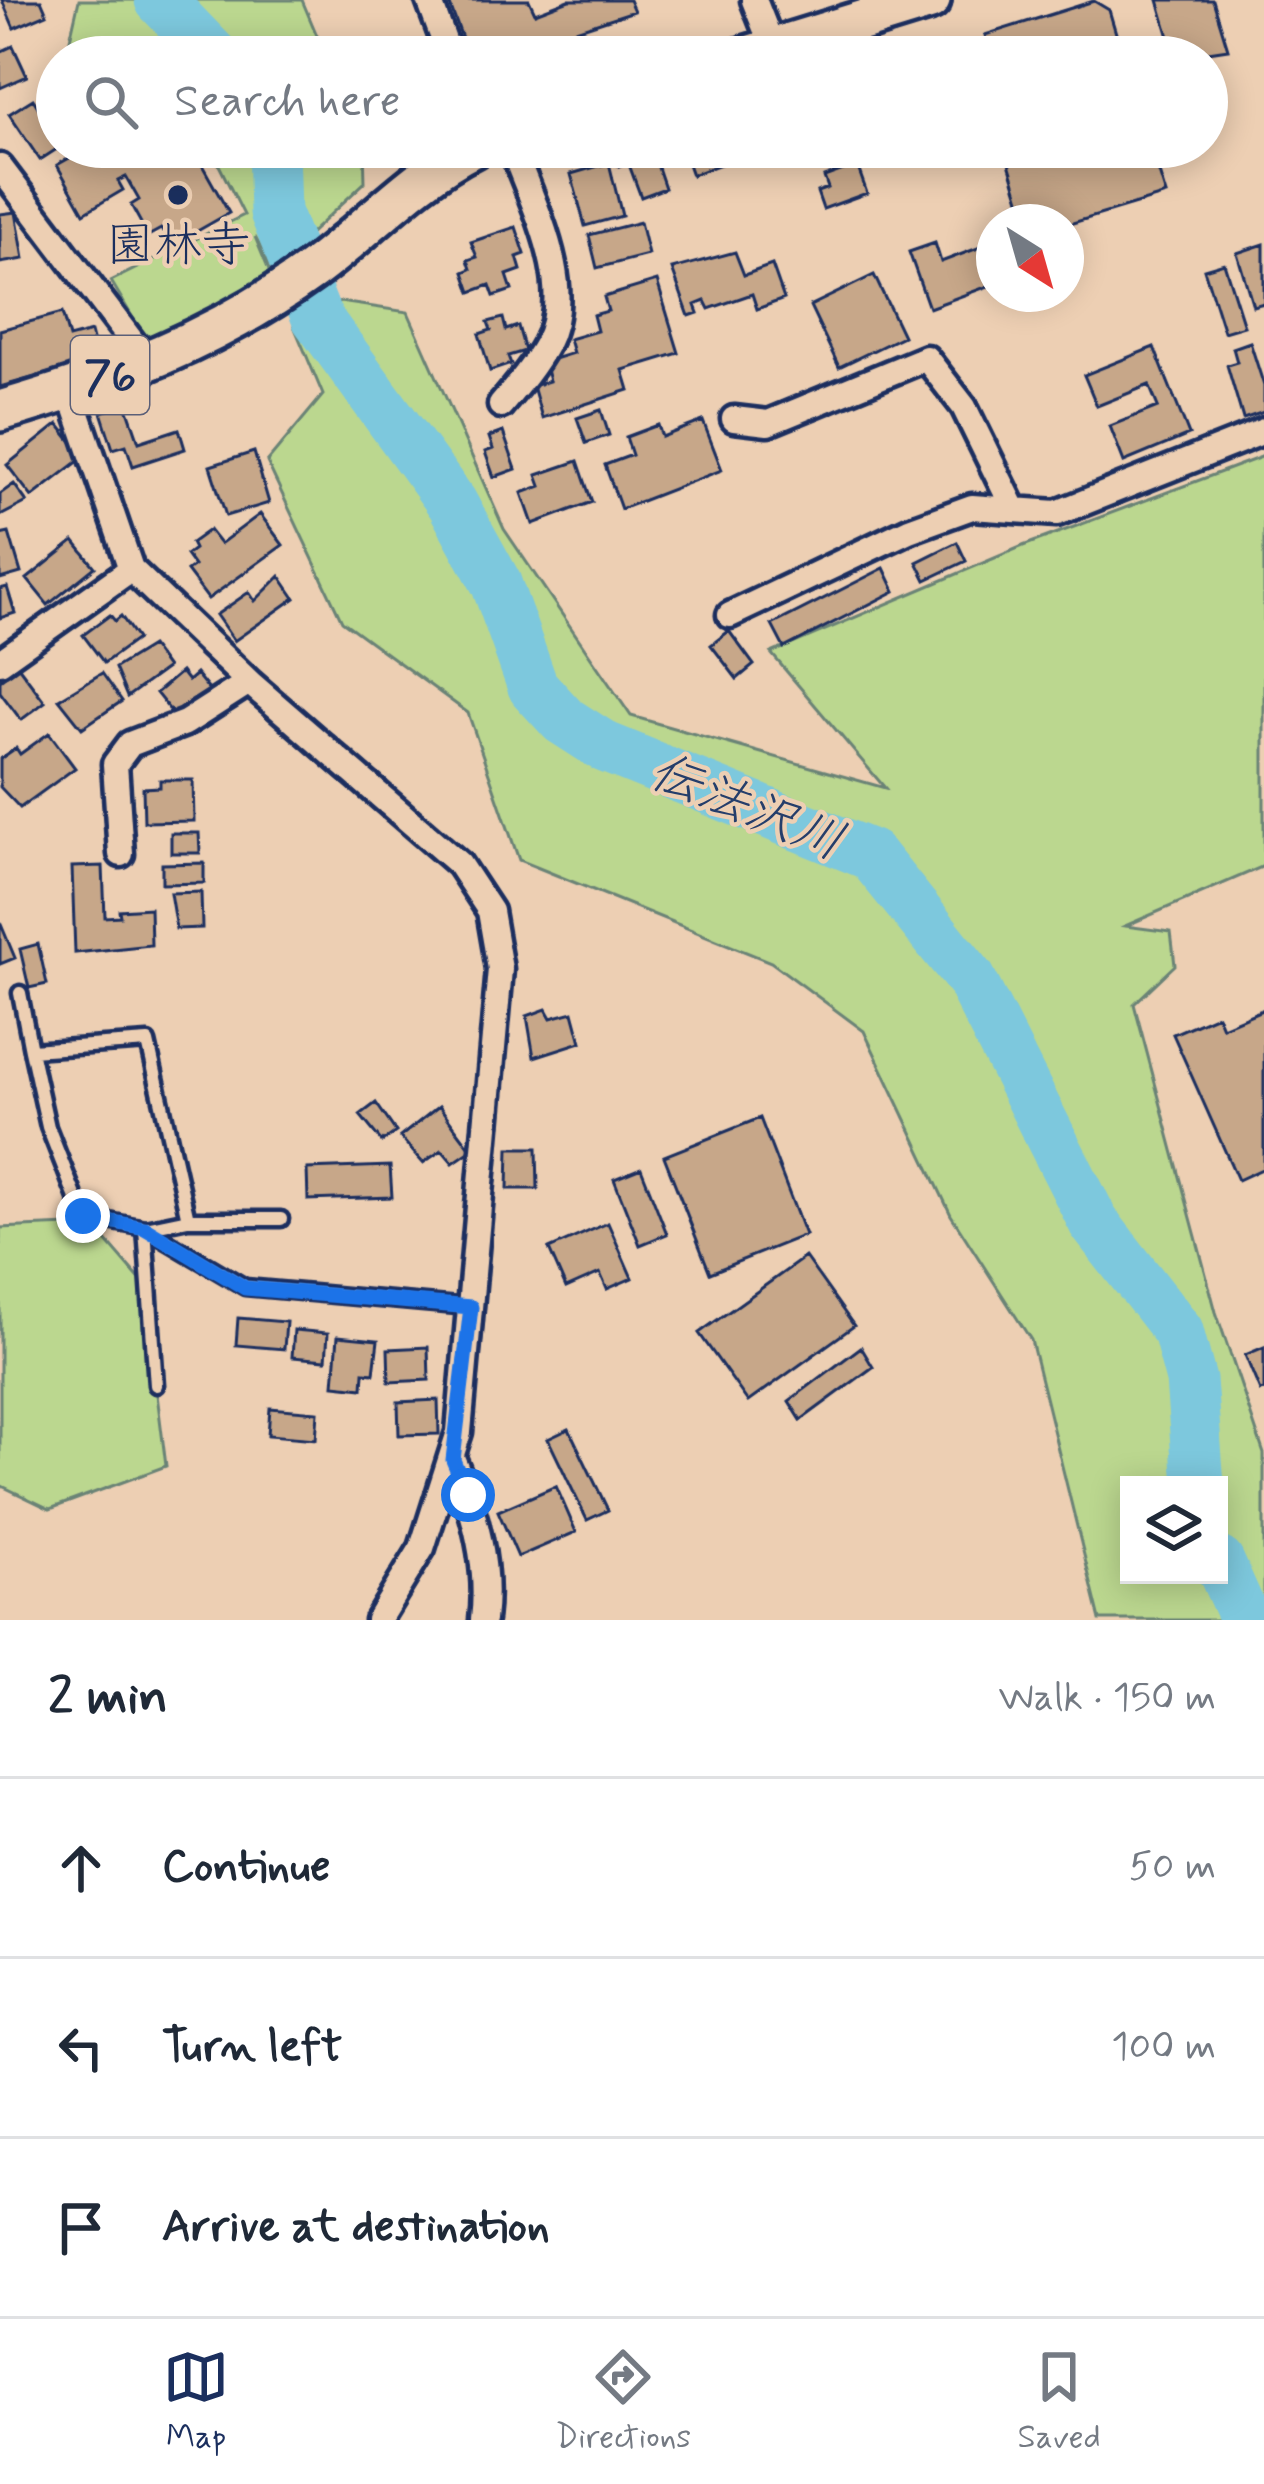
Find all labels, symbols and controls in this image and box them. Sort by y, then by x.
search box [36,36,1228,168]
icon: search [78,69,144,135]
text: Search here [174,73,401,132]
marker: 園林寺 [165,182,191,208]
north arrow [976,204,1084,312]
place label: 園林寺 [106,215,250,278]
road number: 76 [71,336,149,414]
water label: 伝法沢川 [640,740,853,878]
route end [56,1189,110,1243]
route start [441,1468,495,1522]
map controls [1120,1476,1228,1584]
button: layers [1120,1476,1228,1584]
text: 2 min [48,1665,168,1731]
text: Walk · 150 m [998,1673,1216,1724]
icon: ahead [48,1835,114,1901]
text: Continue [162,1838,330,1897]
text: 50 m [1129,1842,1216,1893]
icon: left [48,2015,114,2081]
text: Turn left [162,2018,342,2077]
text: 100 m [1111,2022,1216,2073]
icon: arrive [48,2195,114,2261]
text: Arrive at destination [162,2198,550,2257]
tab: Map [163,2344,229,2460]
tab: Directions [555,2344,691,2460]
tab: Saved [1017,2344,1101,2460]

